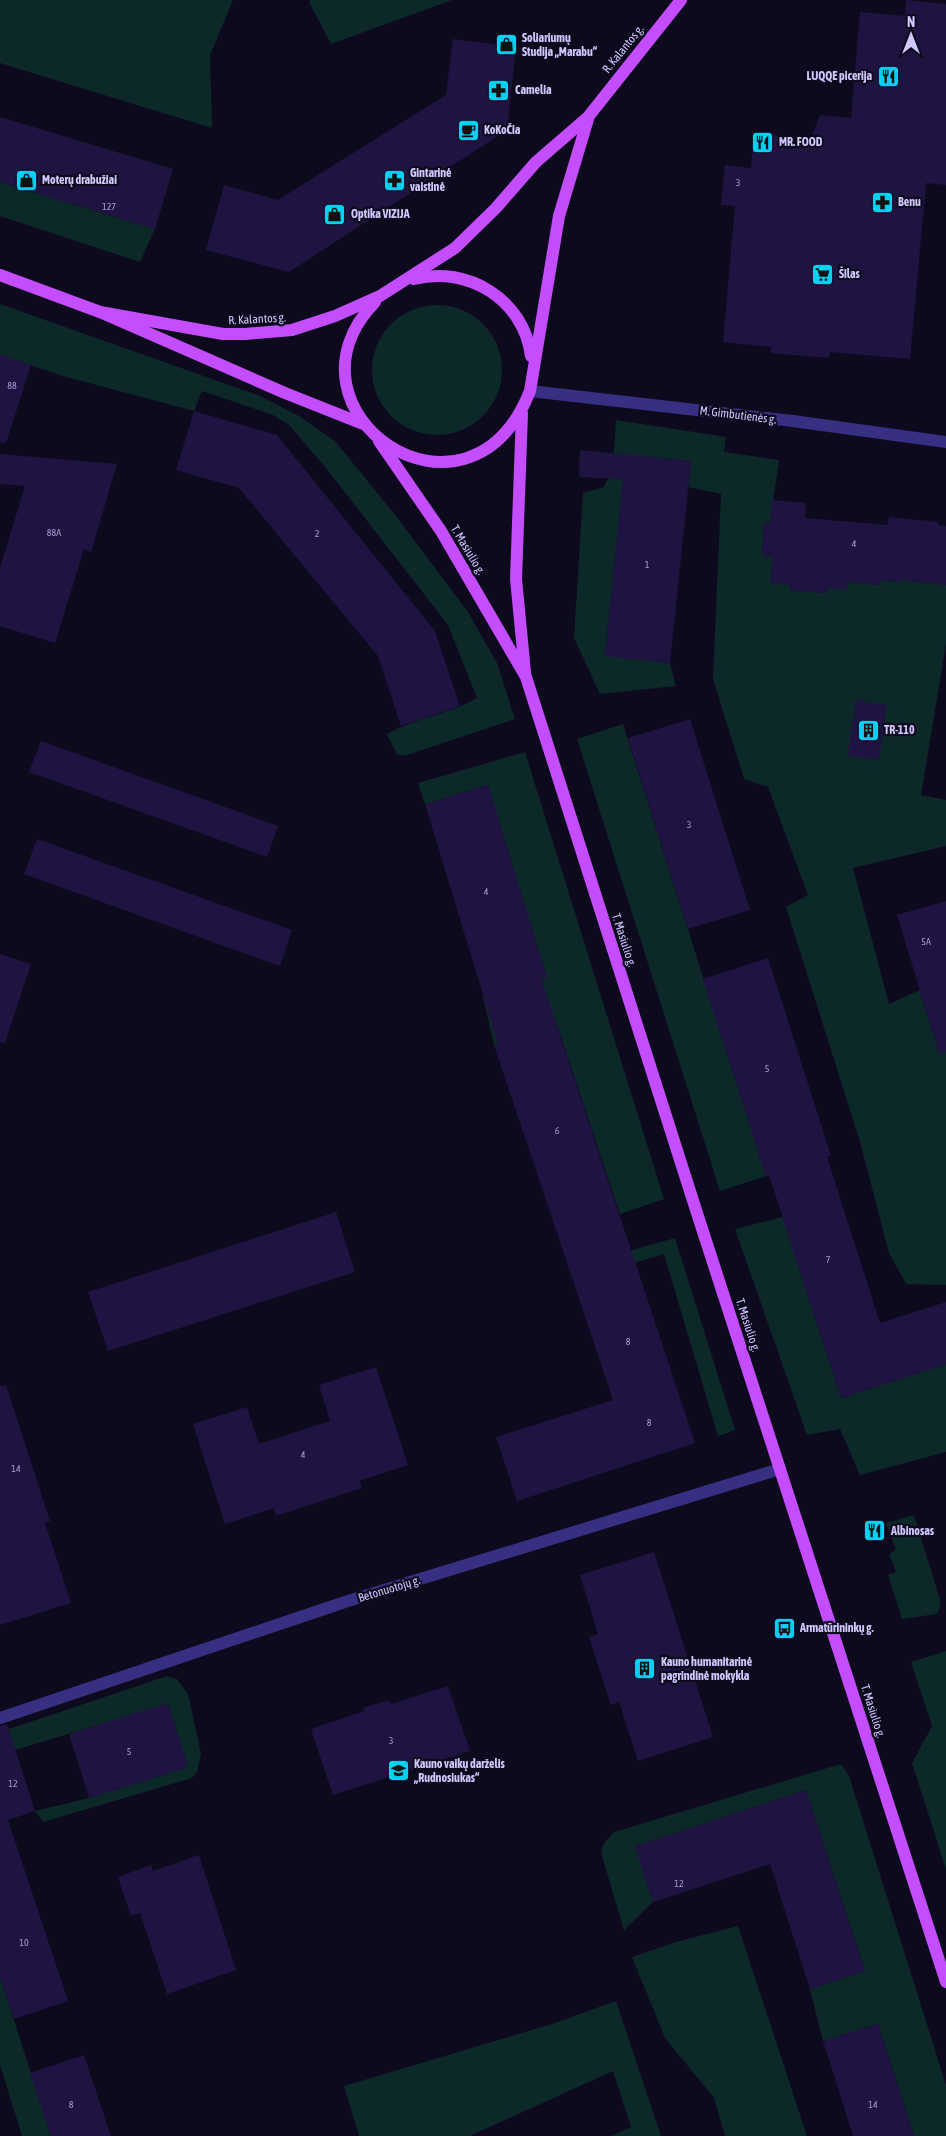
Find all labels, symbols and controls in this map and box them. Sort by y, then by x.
north arrow [886,10,936,60]
text: N [907,14,915,30]
street label: R. Kalantos g. [599,22,647,76]
place label: Soliariumų Studija „Marabu“ [522,31,598,59]
shop icon: Soliariumų Studija „Marabu“ [494,33,518,57]
restaurant icon: LUQQE picerija [876,64,900,88]
place label: LUQQE picerija [807,69,872,83]
pharmacy icon: Camelia [487,78,511,102]
place label: Camelia [515,83,552,97]
cafe icon: KoKoČia [456,118,480,142]
place label: KoKoČia [484,123,521,137]
restaurant icon: MR. FOOD [751,130,775,154]
place label: MR. FOOD [779,135,823,149]
place label: Gintarinė vaistinė [410,166,452,194]
shop icon: Moterų drabužiai [14,168,38,192]
pharmacy icon: Gintarinė vaistinė [382,168,406,192]
place label: Moterų drabužiai [42,173,117,187]
house number: 3 [736,177,741,188]
pharmacy icon: Benu [870,190,894,214]
place label: Benu [898,195,921,209]
house number: 127 [102,201,116,212]
shop icon: Optika VIZIJA [323,202,347,226]
place label: Optika VIZIJA [351,207,410,221]
supermarket icon: Šilas [811,262,835,286]
place label: Šilas [839,266,861,281]
street label: R. Kalantos g. [228,310,286,328]
house number: 88 [7,380,17,391]
street label: M. Gimbutienės g. [699,403,777,427]
street label: T. Masiulio g. [448,523,488,577]
house number: 88A [47,527,61,538]
house number: 2 [315,528,320,539]
house number: 4 [852,538,857,549]
house number: 1 [645,559,650,570]
building icon: TR-110 [856,718,880,742]
place label: TR-110 [884,723,915,737]
house number: 3 [687,819,692,830]
house number: 4 [484,886,489,897]
street label: T. Masiulio g. [609,911,639,969]
house number: 5A [921,936,931,947]
house number: 5 [765,1063,770,1074]
house number: 6 [555,1125,560,1136]
house number: 7 [826,1254,831,1265]
street label: T. Masiulio g. [733,1296,763,1354]
house number: 8 [626,1336,631,1347]
house number: 8 [647,1417,652,1428]
house number: 4 [301,1449,306,1460]
house number: 14 [11,1463,21,1474]
restaurant icon: Albinosas [863,1519,887,1543]
place label: Albinosas [890,1524,935,1538]
street label: Betonuotojų g. [356,1573,422,1605]
bus stop icon: Armatūrininkų g. [772,1616,796,1640]
place label: Armatūrininkų g. [799,1621,874,1635]
place label: Kauno humanitarinė pagrindinė mokykla [661,1655,753,1683]
building icon: Kauno humanitarinė pagrindinė mokykla [633,1657,657,1681]
street label: T. Masiulio g. [858,1682,888,1740]
house number: 3 [389,1735,394,1746]
house number: 5 [127,1746,132,1757]
place label: Kauno vaikų darželis „Rudnosiukas“ [413,1757,505,1785]
school or university icon: Kauno vaikų darželis „Rudnosiukas“ [386,1759,410,1783]
house number: 12 [8,1778,18,1789]
house number: 12 [674,1878,684,1889]
house number: 10 [19,1937,29,1948]
house number: 8 [69,2099,74,2110]
house number: 14 [868,2099,878,2110]

